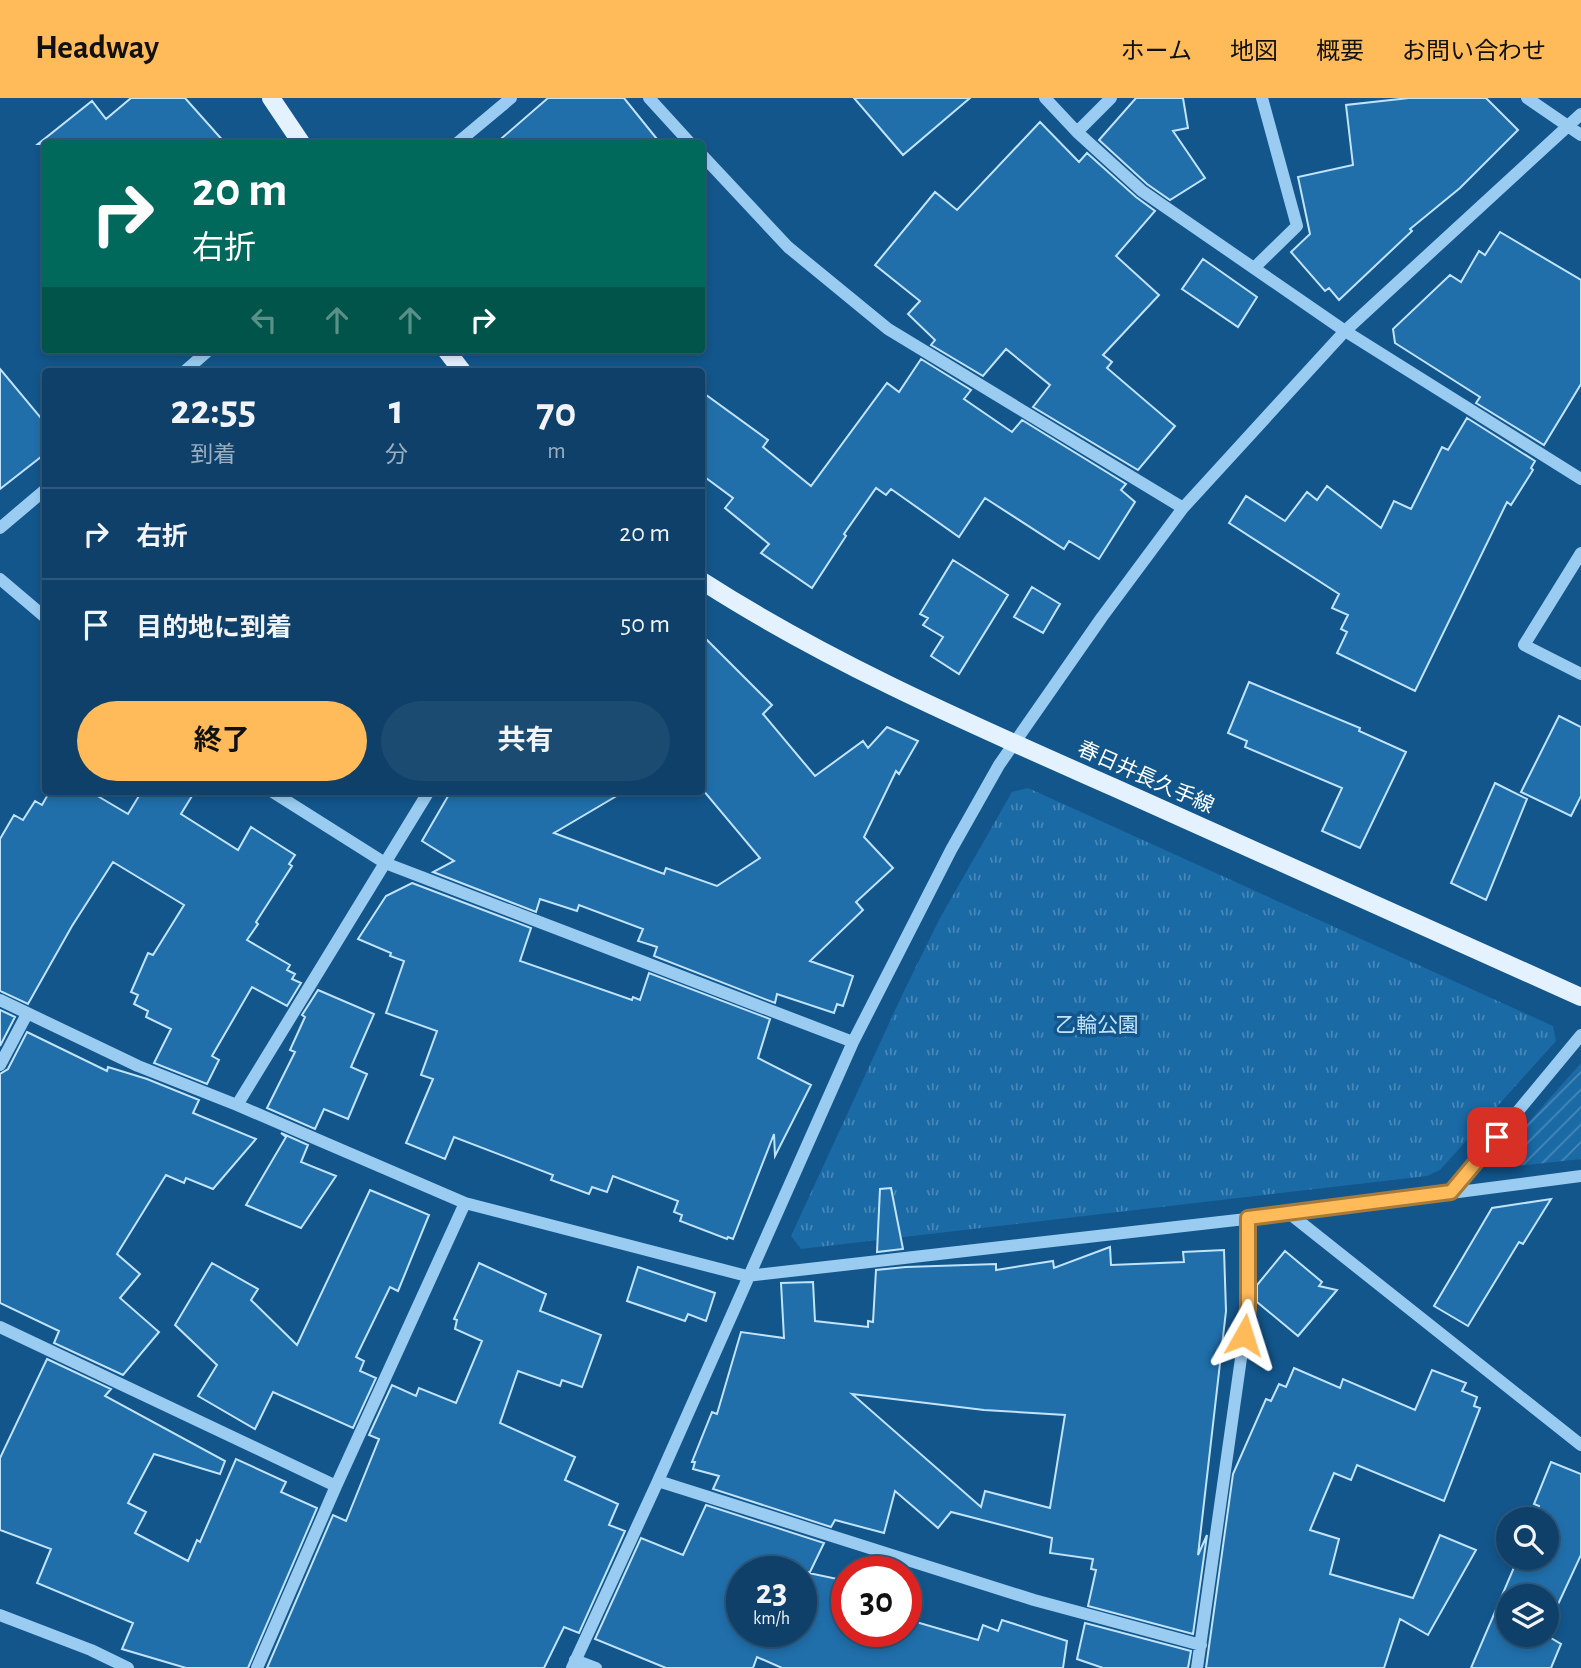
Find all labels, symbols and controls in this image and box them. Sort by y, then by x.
text: Headway [35,32,159,65]
text: ホーム [1121,40,1192,64]
text: 地図 [1230,40,1278,64]
text: 概要 [1316,40,1364,64]
text: お問い合わせ [1402,40,1546,64]
text: 20 m [192,166,288,215]
icon: right [77,168,168,259]
text: 右折 [192,232,256,264]
icon: left [245,301,283,339]
icon: ahead [318,301,356,339]
icon: ahead [391,301,429,339]
icon: right [464,301,502,339]
text: 22:55 [171,389,256,431]
text: 1 [389,389,404,431]
text: 70 [536,392,576,434]
text: m [547,440,566,463]
text: 到着 [190,444,236,467]
text: 分 [385,444,408,467]
icon: right [77,515,115,553]
text: 20 m [619,520,670,546]
text: 右折 [136,524,188,550]
icon: arrive [77,606,115,644]
text: 50 m [620,611,670,637]
text: 目的地に到着 [136,615,292,641]
button: 終了 [77,701,367,781]
button: 共有 [381,701,670,781]
street label: 春日井長久手線 [1074,737,1218,817]
park label: 乙輪公園 [1055,1014,1139,1036]
pin [1467,1107,1527,1167]
icon: arrive [1478,1118,1516,1156]
position arrow [1207,1298,1281,1372]
map controls [1496,1507,1559,1647]
button: search [1496,1507,1559,1570]
speed limit sign: 30 [831,1556,922,1647]
text: 23 [756,1575,787,1610]
button: layers [1496,1584,1559,1647]
text: km/h [753,1610,790,1628]

